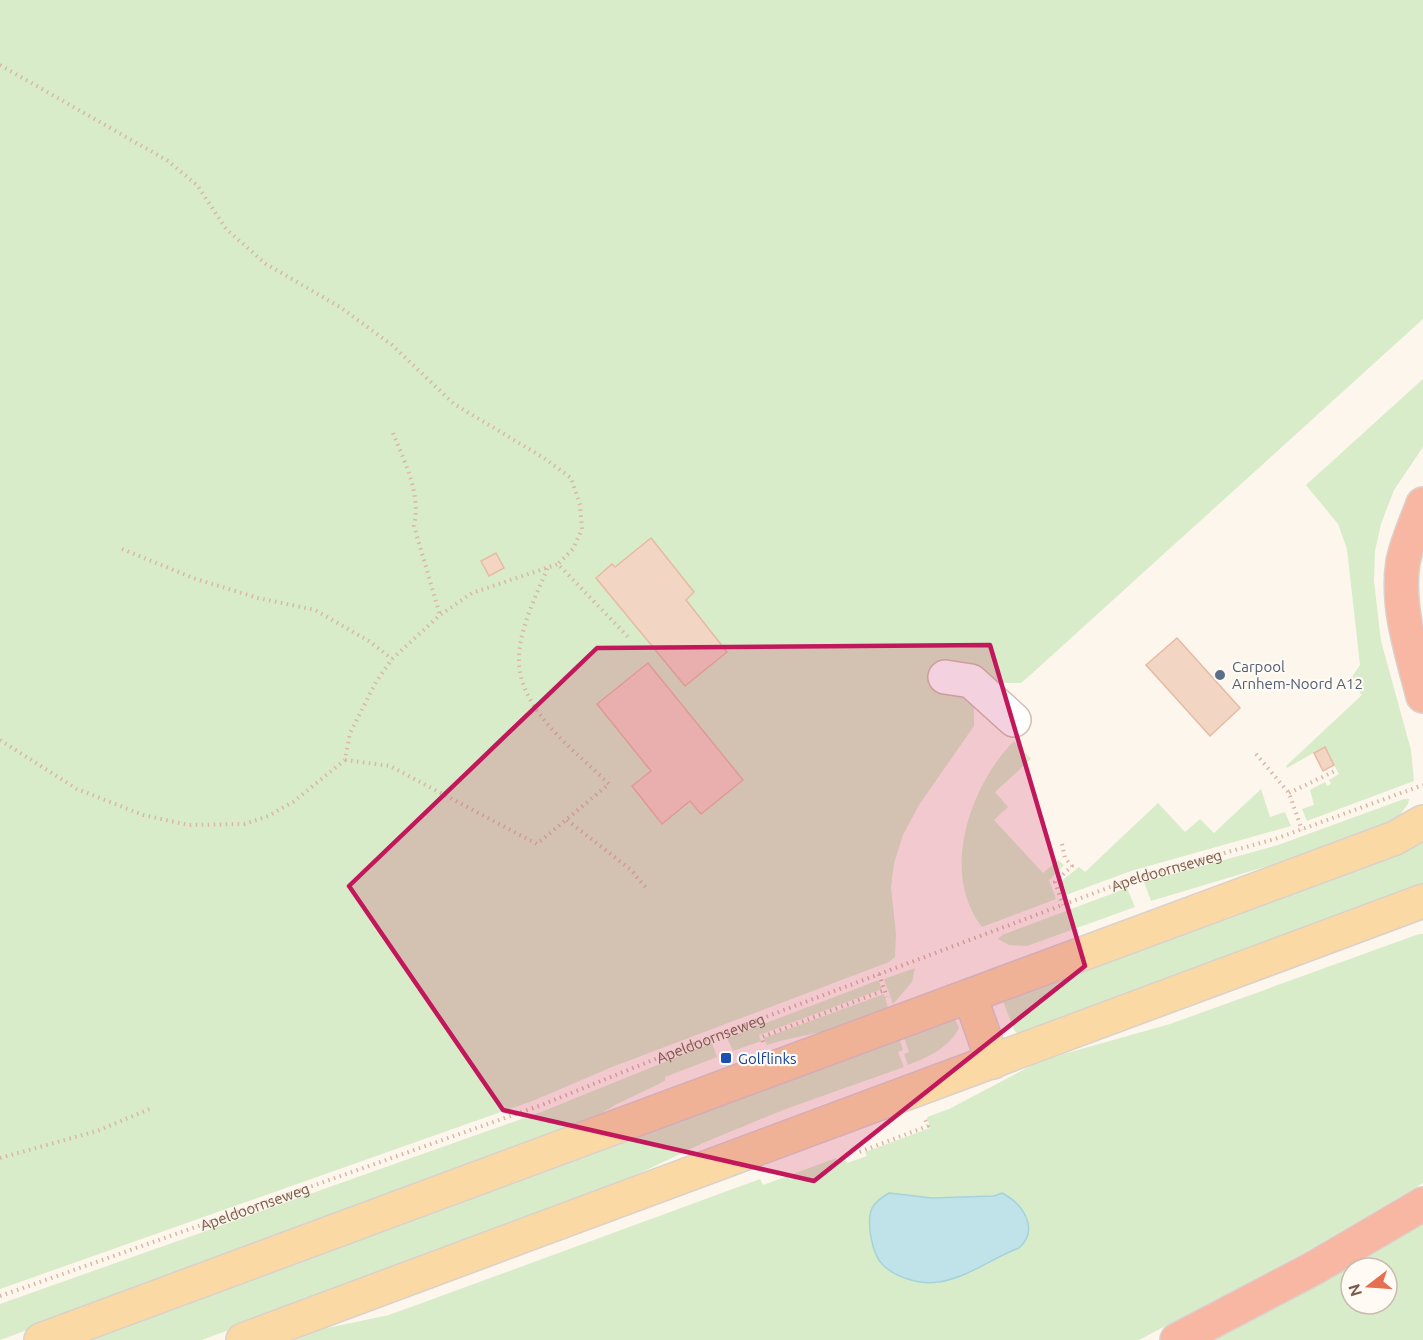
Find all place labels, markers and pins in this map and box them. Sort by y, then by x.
place label: Carpool Arnhem-Noord A12 [1232,658,1363,692]
marker: Carpool Arnhem-Noord A12 [1213,668,1227,682]
place label: Golflinks [738,1050,797,1067]
marker: Golflinks [719,1051,733,1065]

